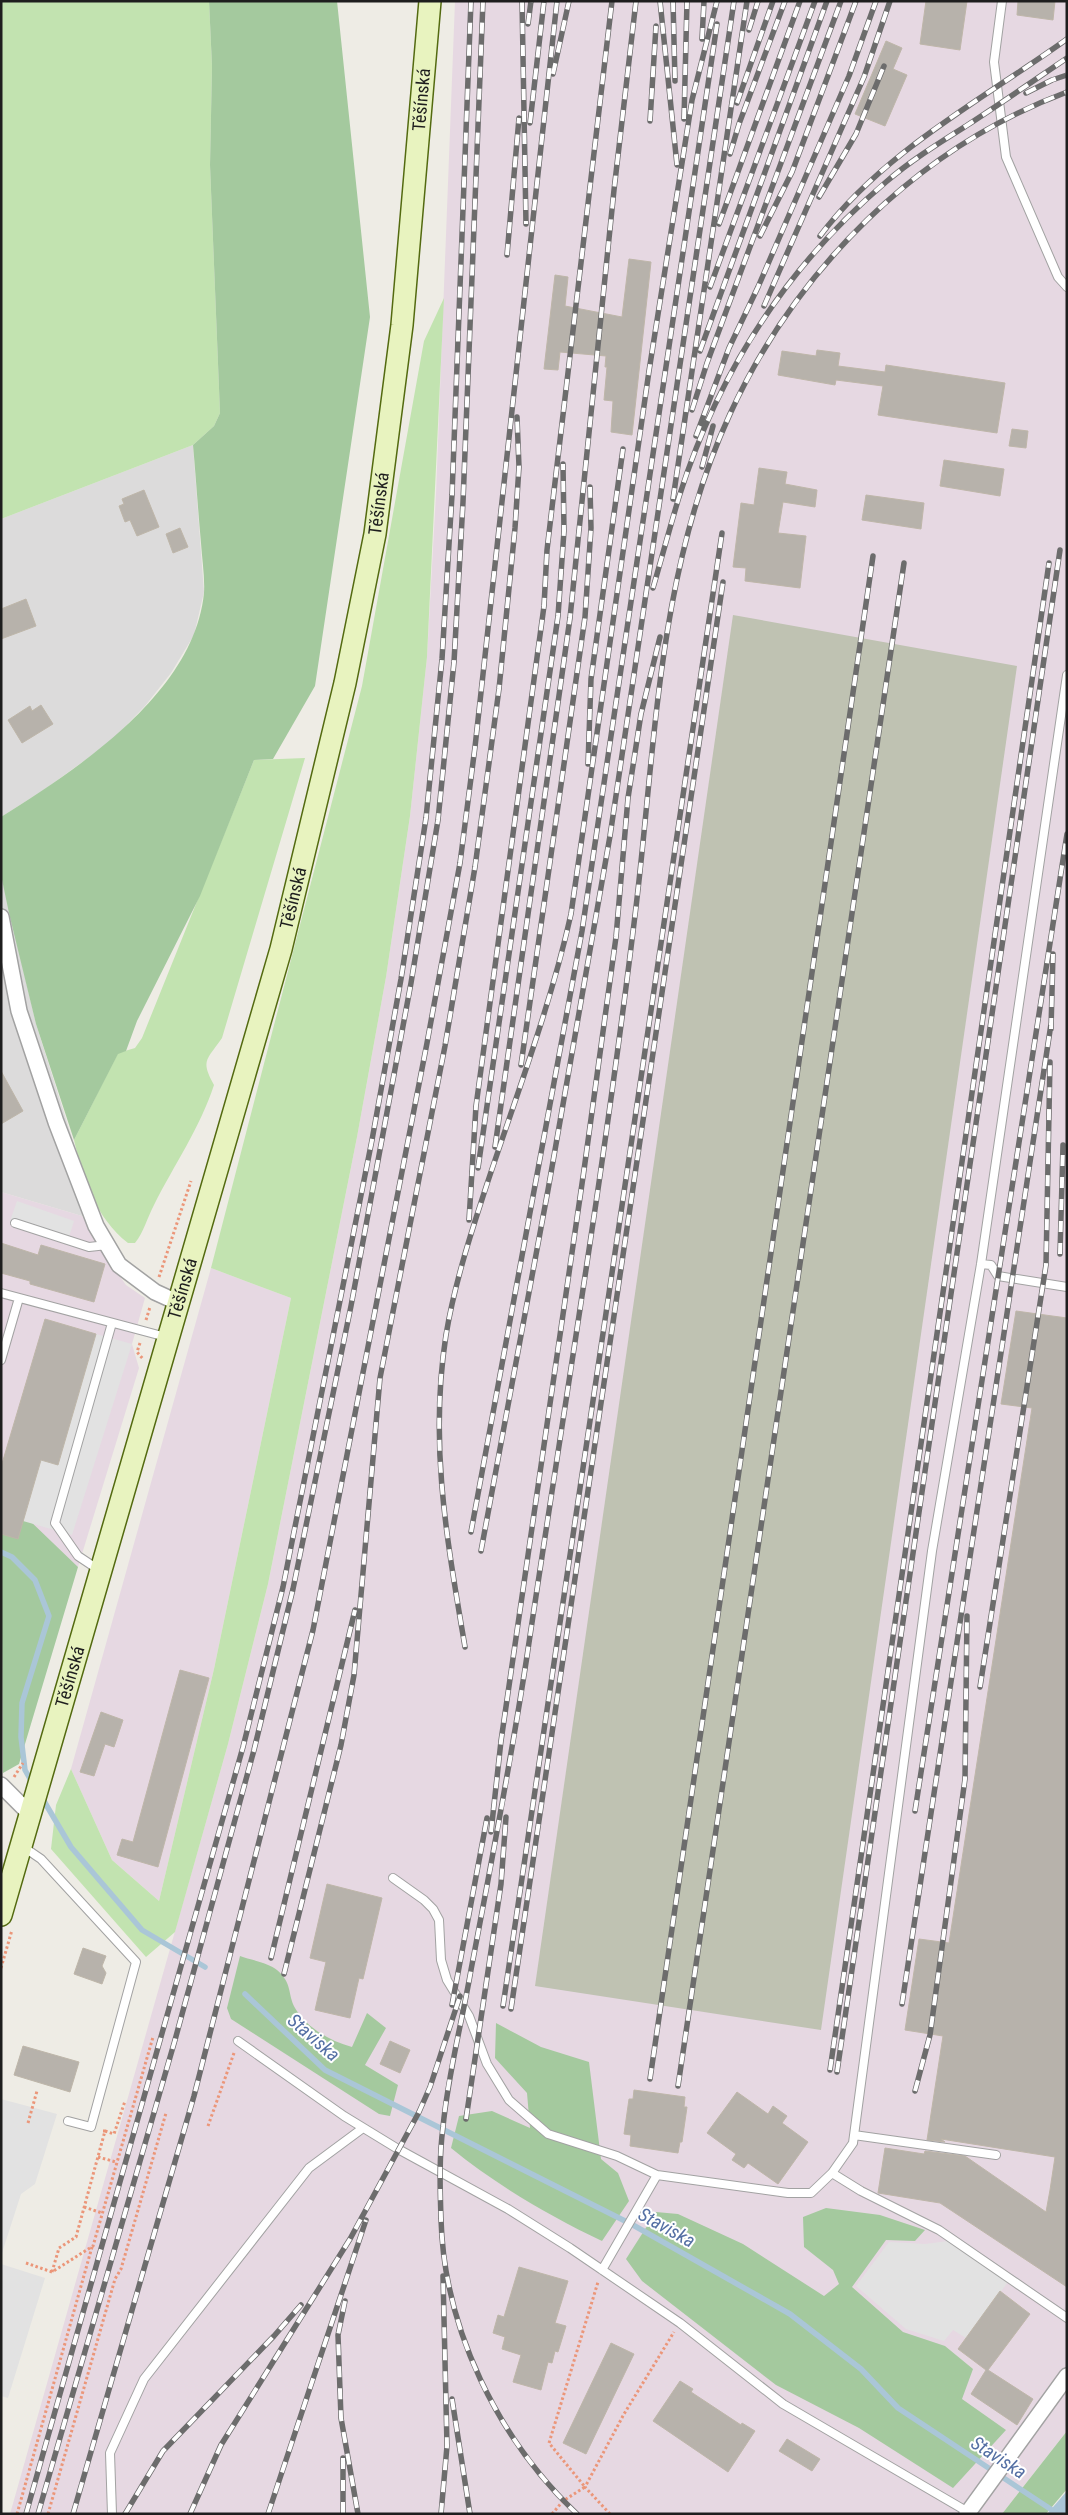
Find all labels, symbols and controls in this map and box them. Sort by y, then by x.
street label: Těšínská [408,68,434,132]
street label: Těšínská [364,471,393,536]
street label: Těšínská [275,865,310,931]
street label: Těšínská [163,1255,201,1322]
street label: Těšínská [51,1643,88,1710]
water label: Staviska [283,2009,344,2066]
water label: Staviska [634,2203,699,2252]
water label: Staviska [967,2431,1031,2484]

